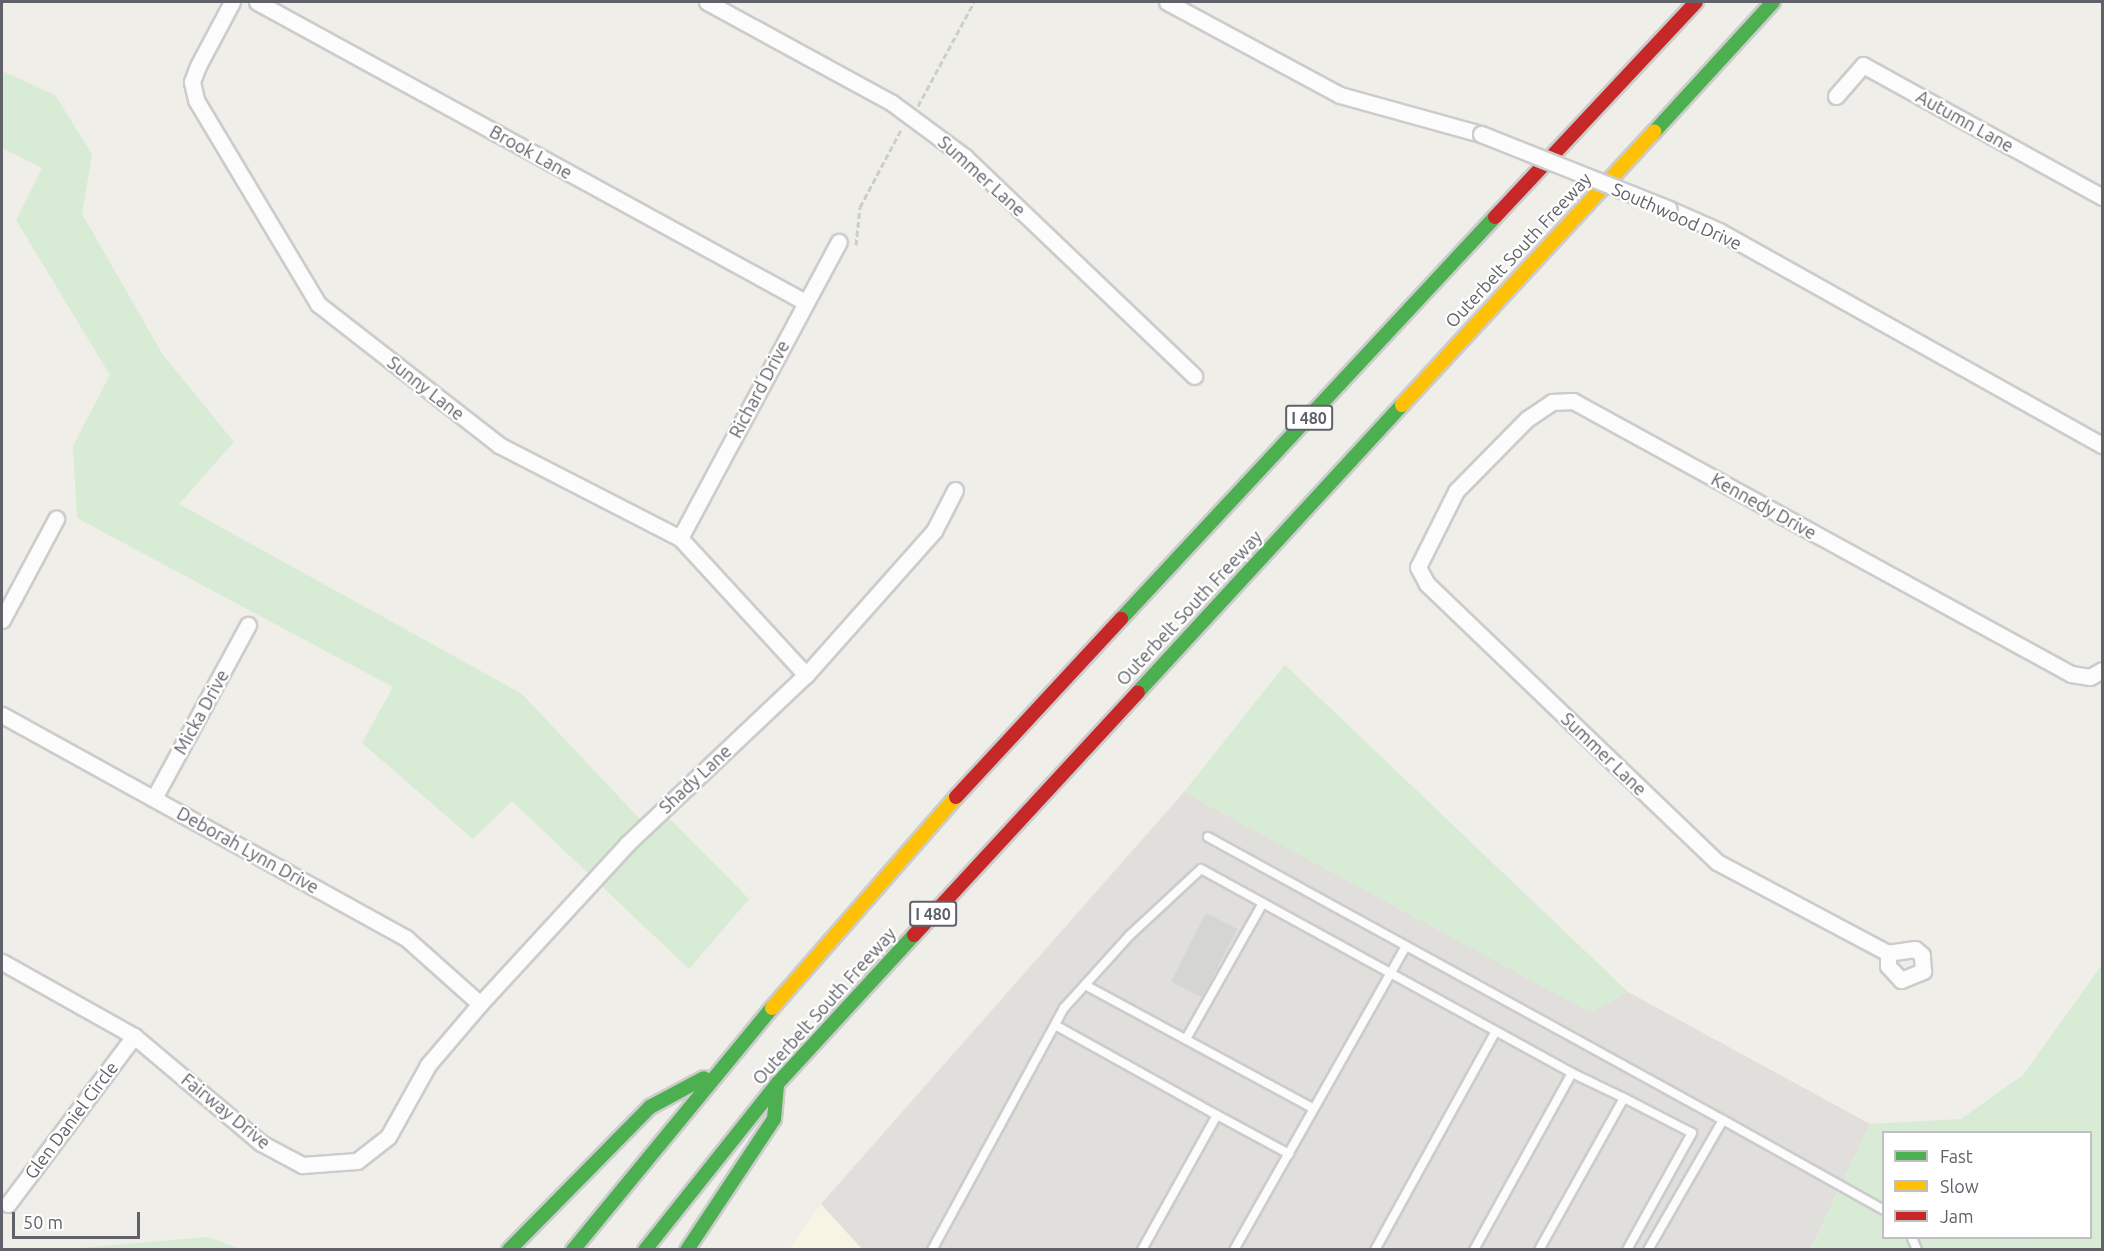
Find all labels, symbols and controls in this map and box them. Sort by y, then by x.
street label: Autumn Lane [1913,85,2017,157]
street label: Brook Lane [486,120,576,184]
street label: Summer Lane [934,131,1030,221]
street label: Outerbelt South Freeway [1441,168,1595,332]
street label: Southwood Drive [1609,178,1745,254]
street label: Richard Drive [724,336,794,442]
street label: Sunny Lane [383,351,469,425]
road number: I 480 [1285,405,1333,431]
street label: Kennedy Drive [1708,468,1820,544]
street label: Outerbelt South Freeway [1112,526,1266,690]
street label: Micka Drive [169,666,233,758]
street label: Summer Lane [1557,708,1651,800]
street label: Shady Lane [654,740,736,818]
street label: Deborah Lynn Drive [173,802,323,898]
road number: I 480 [909,901,957,927]
street label: Outerbelt South Freeway [748,923,900,1089]
street label: Glen Daniel Circle [20,1057,122,1183]
street label: Fairway Drive [177,1069,275,1153]
legend [1882,1131,2092,1239]
text: Fast [1940,1146,1973,1166]
text: Slow [1940,1176,1979,1196]
scale bar [15,1200,142,1238]
text: Jam [1940,1206,1974,1226]
text: 50 m [23,1212,63,1232]

